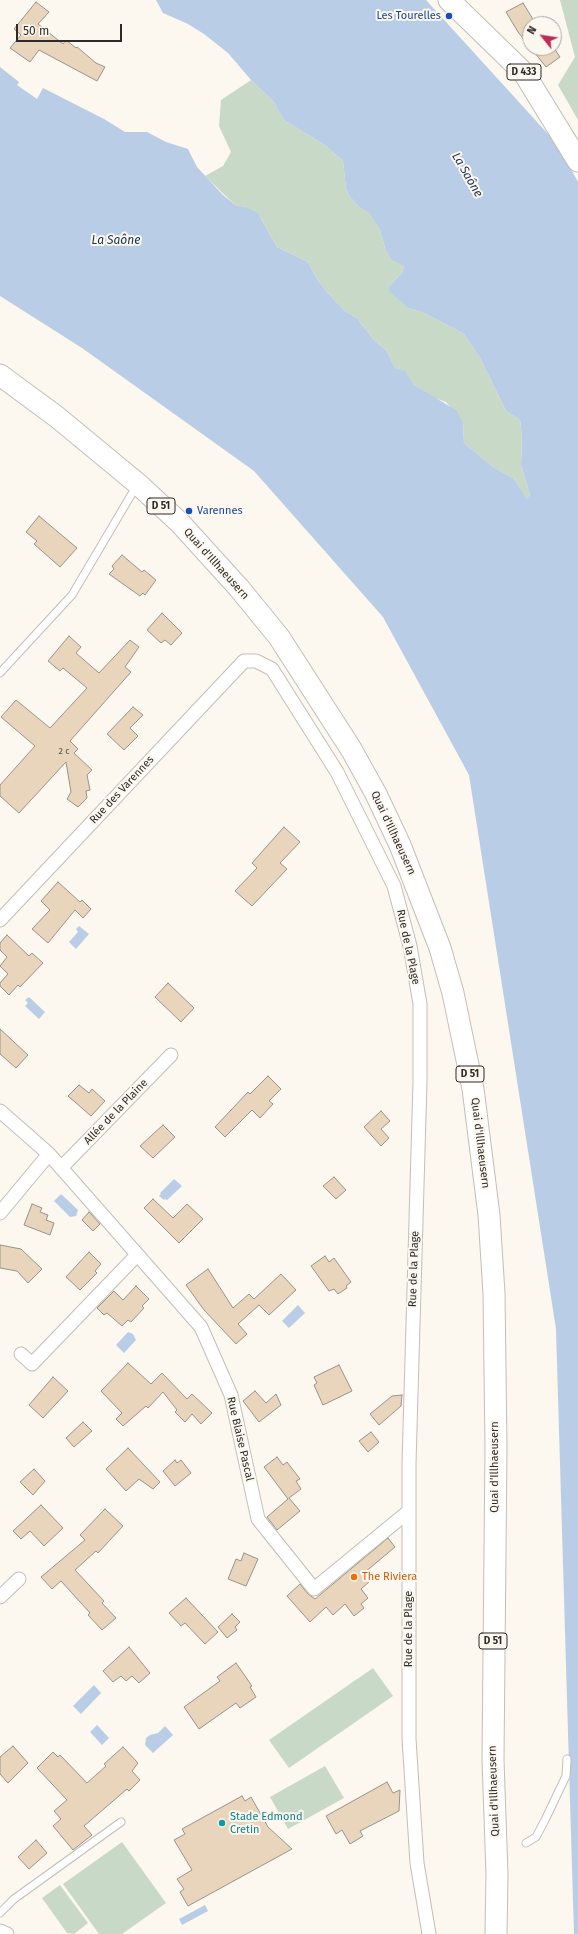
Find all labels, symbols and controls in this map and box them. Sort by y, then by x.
place label: Les Tourelles [376,9,441,23]
marker: Les Tourelles [444,11,454,21]
scale bar [18,16,124,42]
north arrow [522,16,562,56]
text: 50 m [23,24,49,38]
text: N [525,24,539,37]
road number: D 433 [507,64,541,80]
water label: La Saône [449,150,485,200]
water label: La Saône [92,234,140,248]
road number: D 51 [147,498,175,514]
place label: Varennes [197,504,243,518]
marker: Varennes [184,506,194,516]
street label: Quai d'Illhaeusern [181,526,251,602]
house number: 2 c [58,746,70,756]
street label: Rue des Varennes [87,753,157,827]
street label: Quai d'Illhaeusern [368,789,418,877]
street label: Rue de la Plage [394,908,422,986]
road number: D 51 [456,1066,484,1082]
street label: Allée de la Plaine [81,1076,151,1148]
street label: Quai d'Illhaeusern [468,1097,492,1189]
street label: Rue de la Plage [406,1231,422,1307]
street label: Rue Blaise Pascal [224,1396,256,1482]
street label: Quai d'Illhaeusern [488,1421,502,1513]
place label: The Riviera [362,1570,417,1584]
marker: The Riviera [349,1572,359,1582]
street label: Rue de la Plage [402,1591,416,1667]
road number: D 51 [479,1633,507,1649]
street label: Quai d'Illhaeusern [486,1745,502,1837]
place label: Stade Edmond Cretin [230,1810,302,1836]
marker: Stade Edmond Cretin [217,1818,227,1828]

